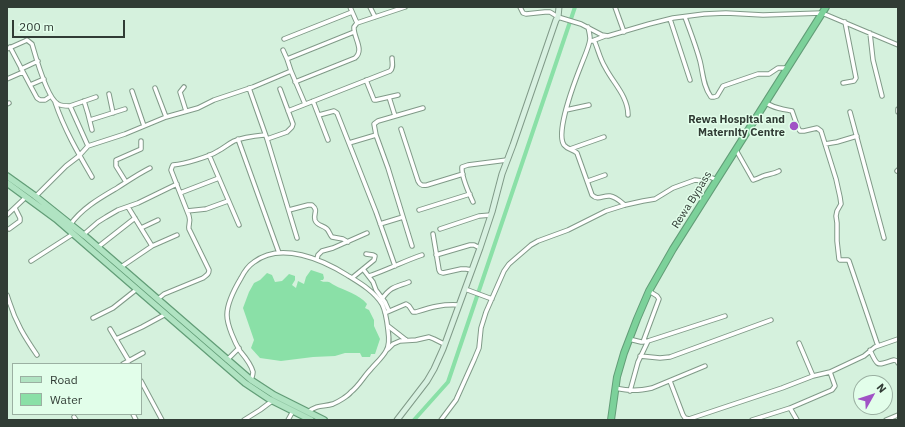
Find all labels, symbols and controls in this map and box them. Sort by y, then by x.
scale bar [14,12,127,38]
text: 200 m [19,19,54,34]
place label: Rewa Hospital and Maternity Centre [688,113,785,139]
marker: Rewa Hospital and Maternity Centre [788,120,800,132]
street label: Rewa Bypass [669,169,715,231]
legend [12,363,142,415]
text: Road [50,372,78,387]
north arrow [853,375,893,415]
text: N [874,381,889,396]
text: Water [50,392,82,407]

